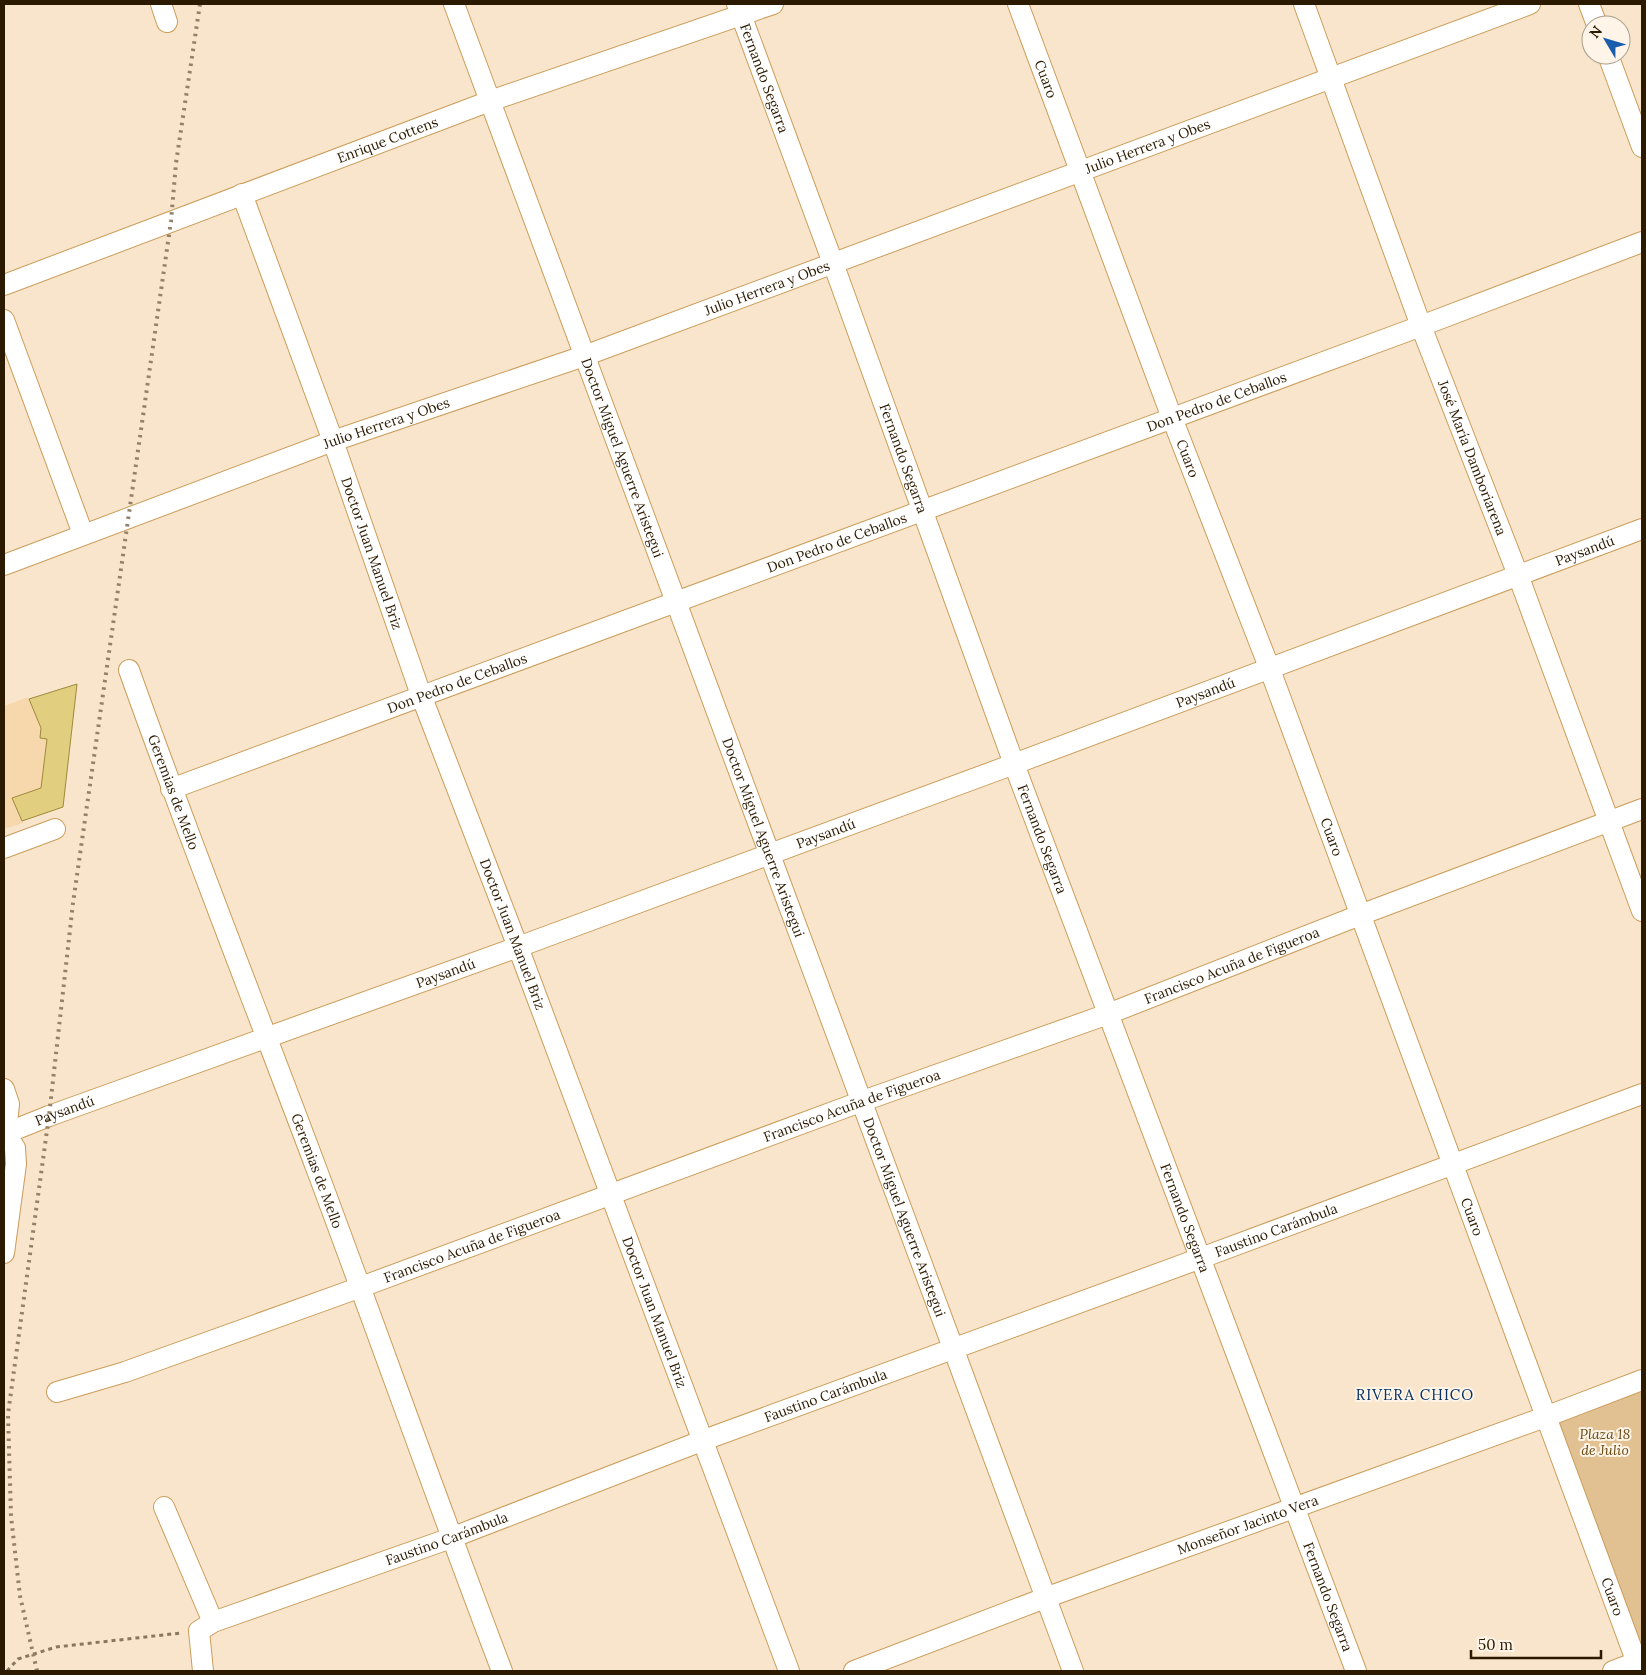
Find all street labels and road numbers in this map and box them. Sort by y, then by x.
street label: Fernando Segarra [736,21,793,135]
street label: Cuaro [1031,57,1061,101]
street label: Enrique Cottens [334,113,440,167]
street label: Julio Herrera y Obes [1082,115,1213,178]
street label: Julio Herrera y Obes [701,256,832,320]
street label: Doctor Miguel Aguerre Aristegui [577,355,668,560]
street label: Don Pedro de Ceballos [1144,368,1289,436]
street label: José María Damboriarena [1434,377,1511,538]
street label: Julio Herrera y Obes [320,393,452,453]
street label: Fernando Segarra [876,401,932,516]
street label: Cuaro [1172,437,1203,480]
street label: Doctor Juan Manuel Briz [337,475,407,632]
street label: Don Pedro de Ceballos [764,508,909,576]
street label: Paysandú [1553,531,1617,570]
street label: Don Pedro de Ceballos [385,649,529,717]
street label: Paysandú [1173,673,1237,712]
street label: Geremias de Mello [144,732,203,852]
street label: Doctor Miguel Aguerre Aristegui [718,735,809,940]
street label: Fernando Segarra [1013,782,1071,896]
street label: Paysandú [794,814,858,853]
street label: Cuaro [1316,815,1347,859]
street label: Doctor Juan Manuel Briz [476,856,550,1012]
street label: Francisco Acuña de Figueroa [1142,923,1322,1008]
street label: Paysandú [413,954,478,992]
street label: Francisco Acuña de Figueroa [761,1065,943,1146]
street label: Paysandú [32,1091,97,1130]
street label: Geremias de Mello [287,1111,347,1231]
street label: Doctor Miguel Aguerre Aristegui [859,1115,950,1319]
street label: Fernando Segarra [1156,1161,1214,1275]
street label: Cuaro [1457,1195,1487,1238]
street label: Faustino Carámbula [1212,1199,1340,1261]
street label: Francisco Acuña de Figueroa [381,1205,563,1287]
street label: Doctor Juan Manuel Briz [618,1234,691,1390]
street label: Faustino Carámbula [762,1365,889,1426]
street label: Monseñor Jacinto Vera [1175,1491,1321,1558]
street label: Faustino Carámbula [383,1508,511,1569]
street label: Fernando Segarra [1299,1540,1357,1654]
street label: Cuaro [1597,1575,1628,1618]

